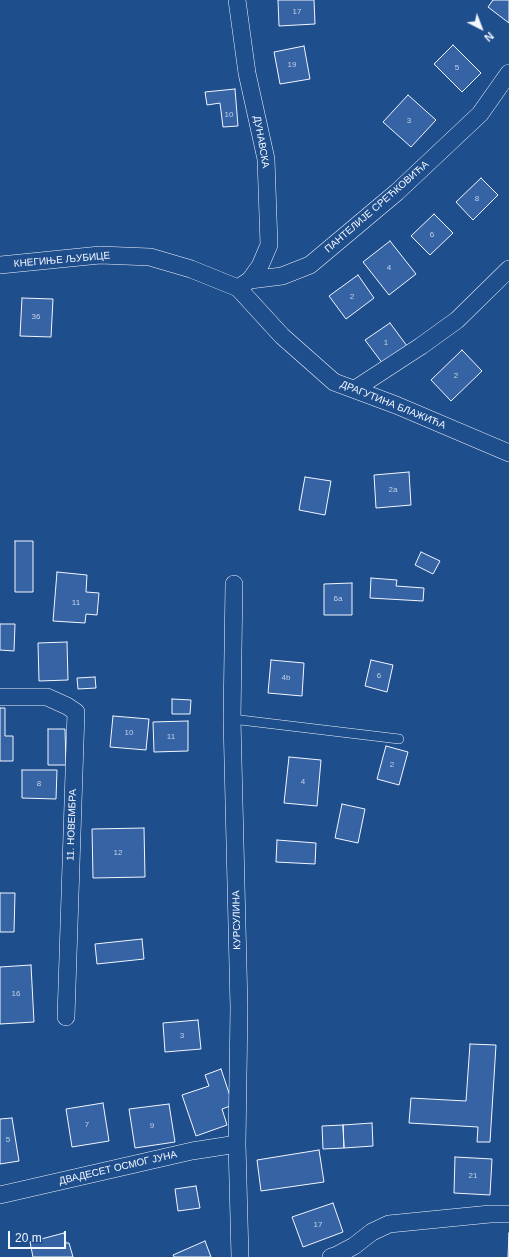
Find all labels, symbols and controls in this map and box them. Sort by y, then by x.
house number: 17 [293,7,301,17]
north arrow [461,8,501,48]
text: N [482,30,496,44]
house number: 19 [288,60,296,70]
house number: 5 [455,63,459,73]
house number: 10 [225,110,233,120]
street label: ДУНАВСКА [250,115,272,169]
house number: 3 [407,116,411,126]
street label: ПАНТЕЛИЈЕ СРЕЋКОВИЋА [323,159,431,255]
house number: 8 [475,194,479,204]
house number: 6 [430,230,434,240]
street label: КНЕГИЊЕ ЉУБИЦЕ [13,250,111,270]
house number: 4 [387,263,391,273]
house number: 2 [350,292,354,302]
house number: 36 [32,312,40,322]
house number: 1 [384,338,388,348]
house number: 2 [454,371,458,381]
street label: ДРАГУТИНА БЛАЖИЋА [339,378,447,432]
house number: 2a [389,485,397,495]
house number: 6a [334,594,342,604]
house number: 11 [72,598,80,608]
house number: 6 [377,671,381,681]
house number: 4b [282,673,290,683]
house number: 10 [125,728,133,738]
house number: 11 [167,732,175,742]
house number: 2 [390,760,394,770]
house number: 4 [301,777,305,787]
house number: 8 [37,779,41,789]
street label: 11. НОВЕМБРА [65,789,79,861]
house number: 12 [114,848,122,858]
street label: КУРСУЛИНА [230,890,244,950]
house number: 16 [12,989,20,999]
house number: 3 [180,1031,184,1041]
house number: 7 [85,1120,89,1130]
house number: 9 [150,1121,154,1131]
house number: 5 [6,1135,10,1145]
street label: ДВАДЕСЕТ ОСМОГ ЈУНА [58,1149,178,1187]
house number: 21 [469,1171,477,1181]
house number: 17 [314,1220,322,1230]
scale bar [10,1223,68,1249]
text: 20 m [15,1231,42,1245]

